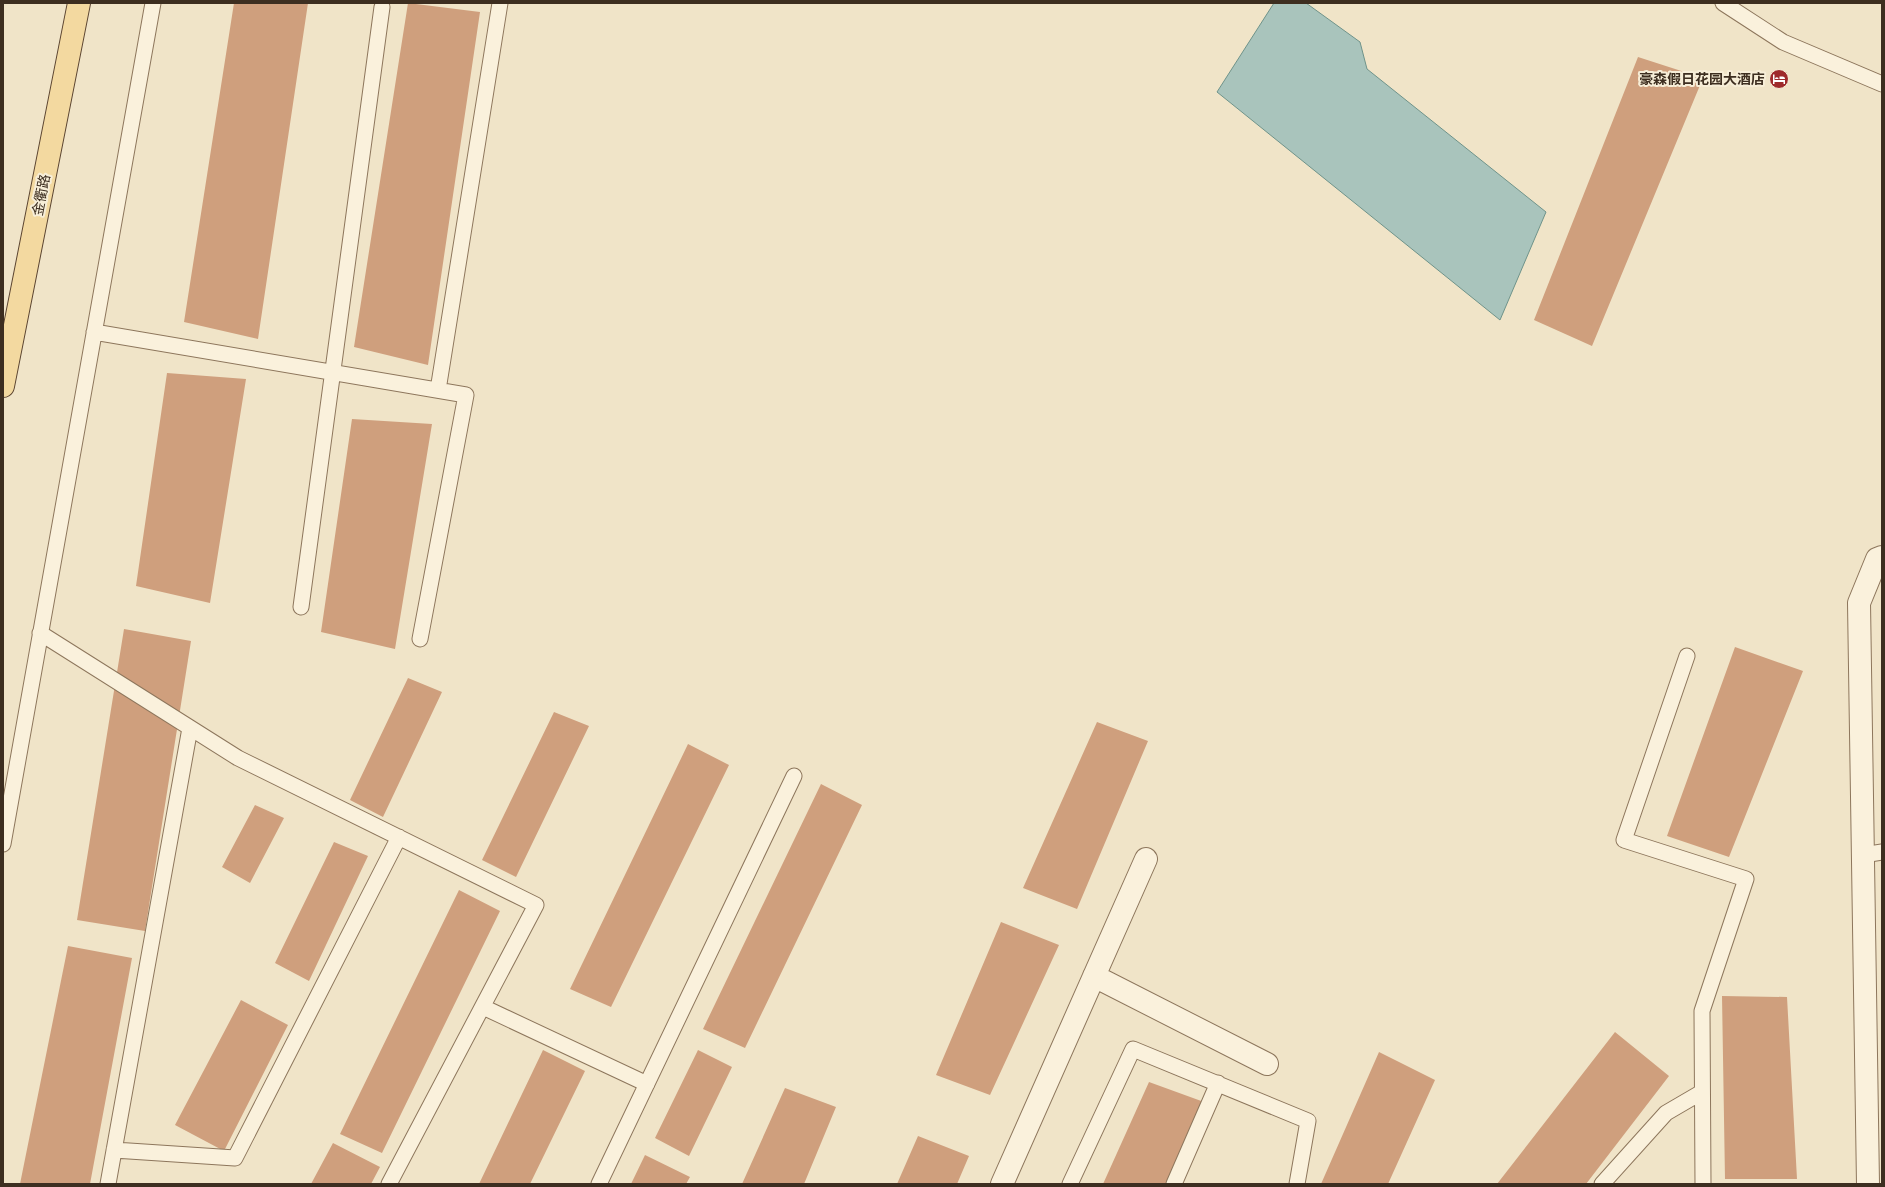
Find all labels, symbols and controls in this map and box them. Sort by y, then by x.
hotel icon: 豪森假日花园大酒店 [1768,68,1790,90]
place label: 豪森假日花园大酒店 [1639,69,1765,90]
street label: 金衢路 [27,172,56,218]

